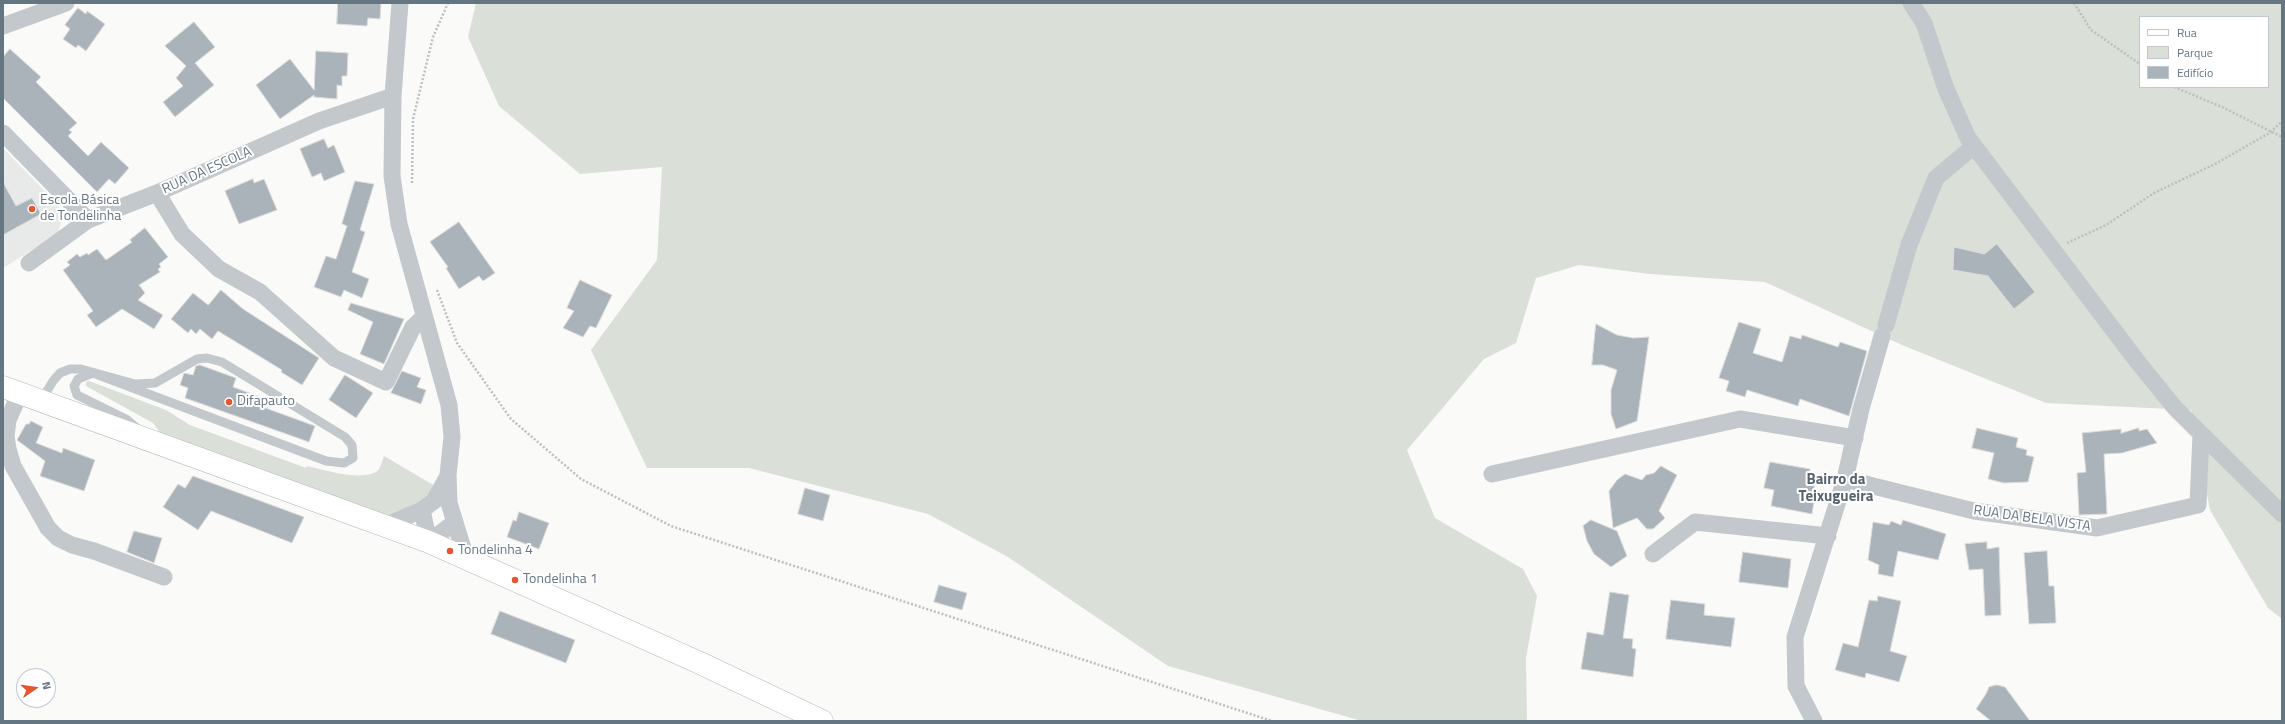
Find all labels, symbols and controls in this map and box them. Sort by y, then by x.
legend [2139,16,2269,88]
text: Rua [2177,23,2197,42]
text: Parque [2177,43,2213,62]
text: Edifício [2177,63,2213,82]
street label: RUA DA ESCOLA [160,144,254,198]
place label: Escola Básica de Tondelinha [40,193,121,226]
marker: Escola Básica de Tondelinha [27,204,37,214]
place label: Difapauto [237,394,295,410]
marker: Difapauto [224,397,234,407]
district label: Bairro da Teixugueira [1799,471,1873,506]
street label: RUA DA BELA VISTA [1972,502,2092,536]
place label: Tondelinha 4 [458,543,533,559]
marker: Tondelinha 4 [445,546,455,556]
place label: Tondelinha 1 [523,572,598,588]
marker: Tondelinha 1 [510,575,520,585]
north arrow [16,668,56,708]
text: N [38,680,55,691]

